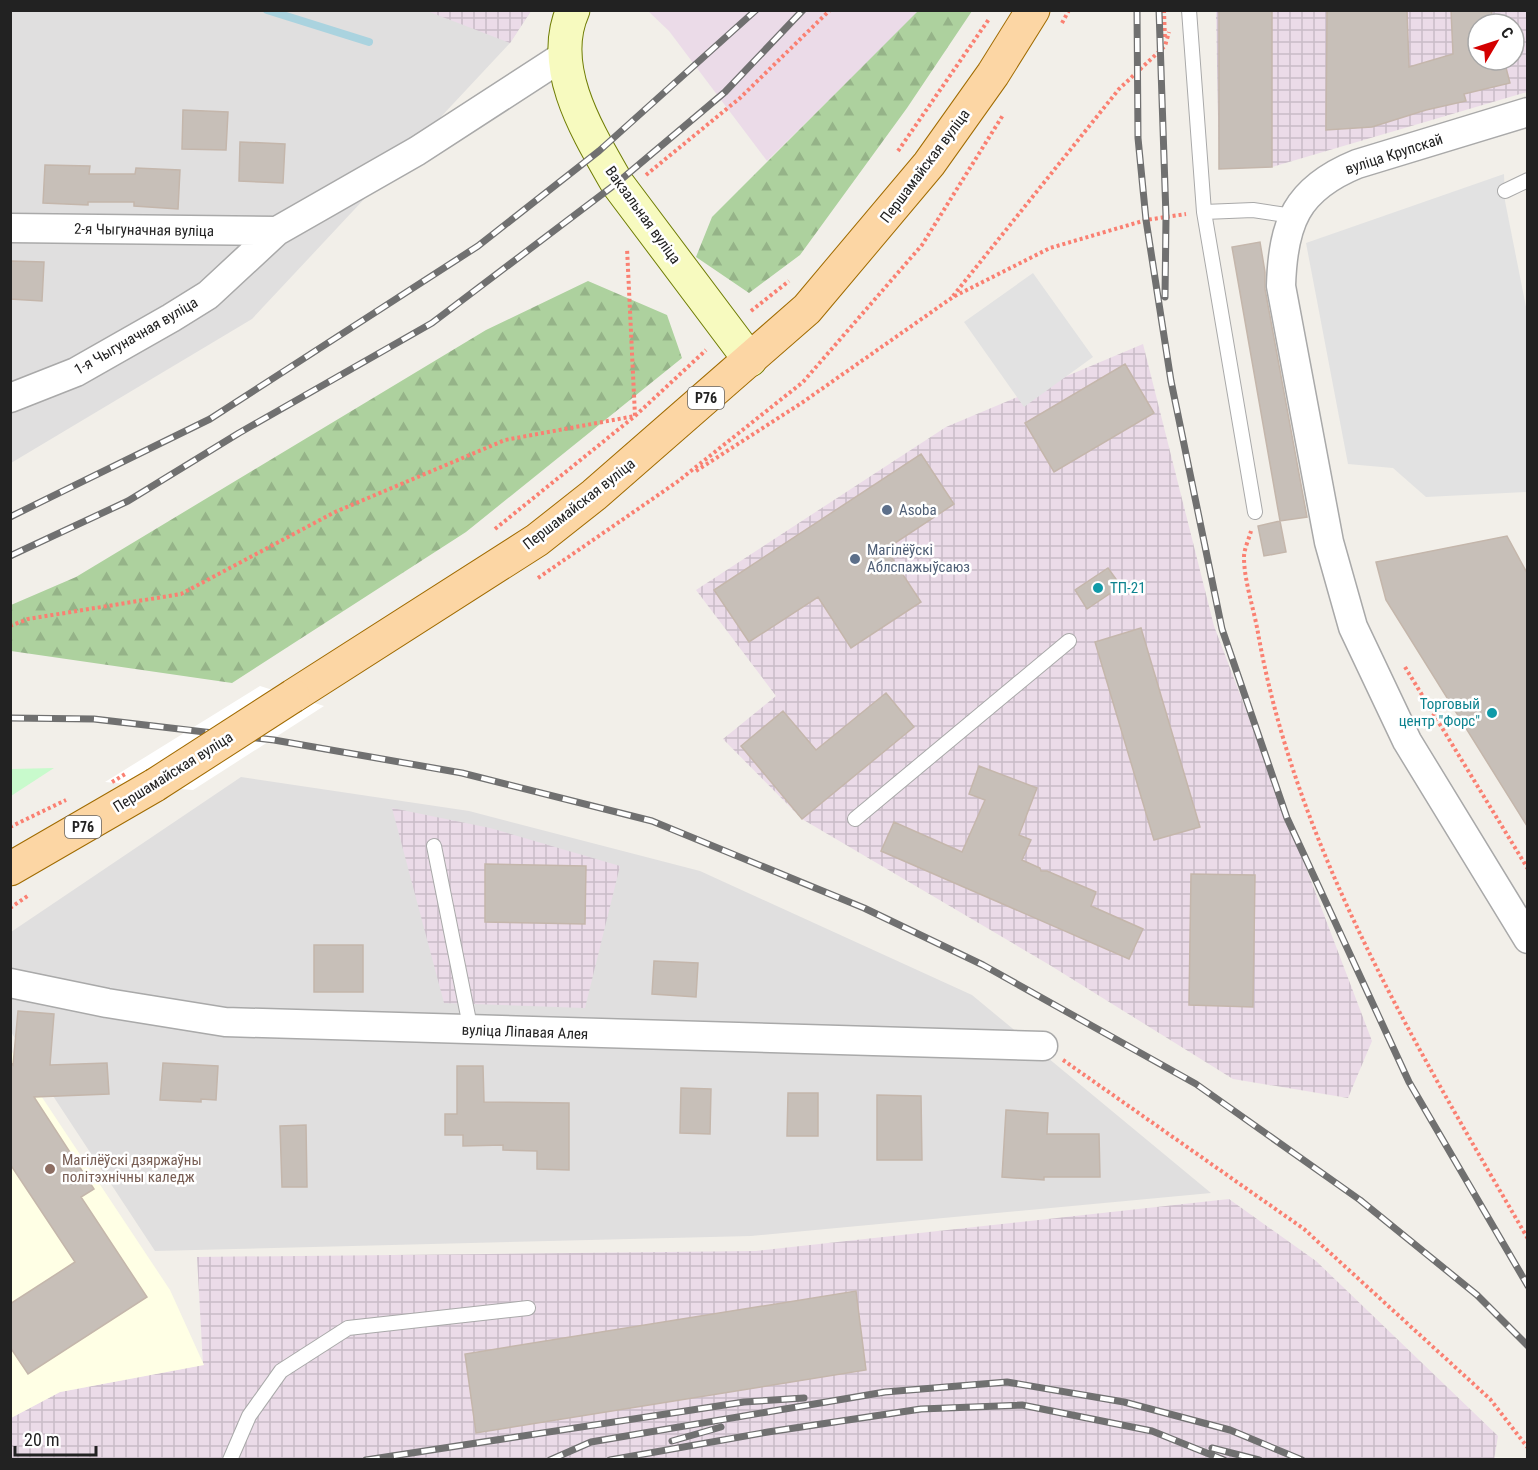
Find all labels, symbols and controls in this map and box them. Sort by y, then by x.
north arrow [1466,12,1526,72]
text: С [1497,23,1518,42]
street label: Першамайская вуліца [876,106,974,226]
street label: вуліца Крупскай [1343,130,1445,178]
street label: Вакзальная вуліца [602,163,684,267]
street label: 2-я Чыгуначная вуліца [74,220,214,240]
street label: 1-я Чыгуначная вуліца [71,293,201,379]
road number: Р76 [688,387,724,409]
street label: Першамайская вуліца [519,455,639,553]
place label: Asoba [899,501,937,519]
marker: Asoba [880,503,894,517]
place label: Магілёўскі Аблспажыўсаюз [867,541,970,576]
marker: Магілёўскі Аблспажыўсаюз [848,552,862,566]
place label: ТП-21 [1110,579,1146,597]
marker: ТП-21 [1091,581,1105,595]
place label: Торговый центр "Форс" [1399,695,1480,730]
marker: Торговый центр "Форс" [1485,706,1499,720]
street label: Першамайская вуліца [110,728,236,816]
road number: Р76 [65,816,101,838]
street label: вуліца Ліпавая Алея [461,1021,589,1043]
place label: Магілёўскі дзяржаўны політэхнічны каледж [62,1151,202,1186]
marker: Магілёўскі дзяржаўны політэхнічны каледж [43,1162,57,1176]
scale bar [15,1419,96,1457]
text: 20 m [24,1429,59,1450]

